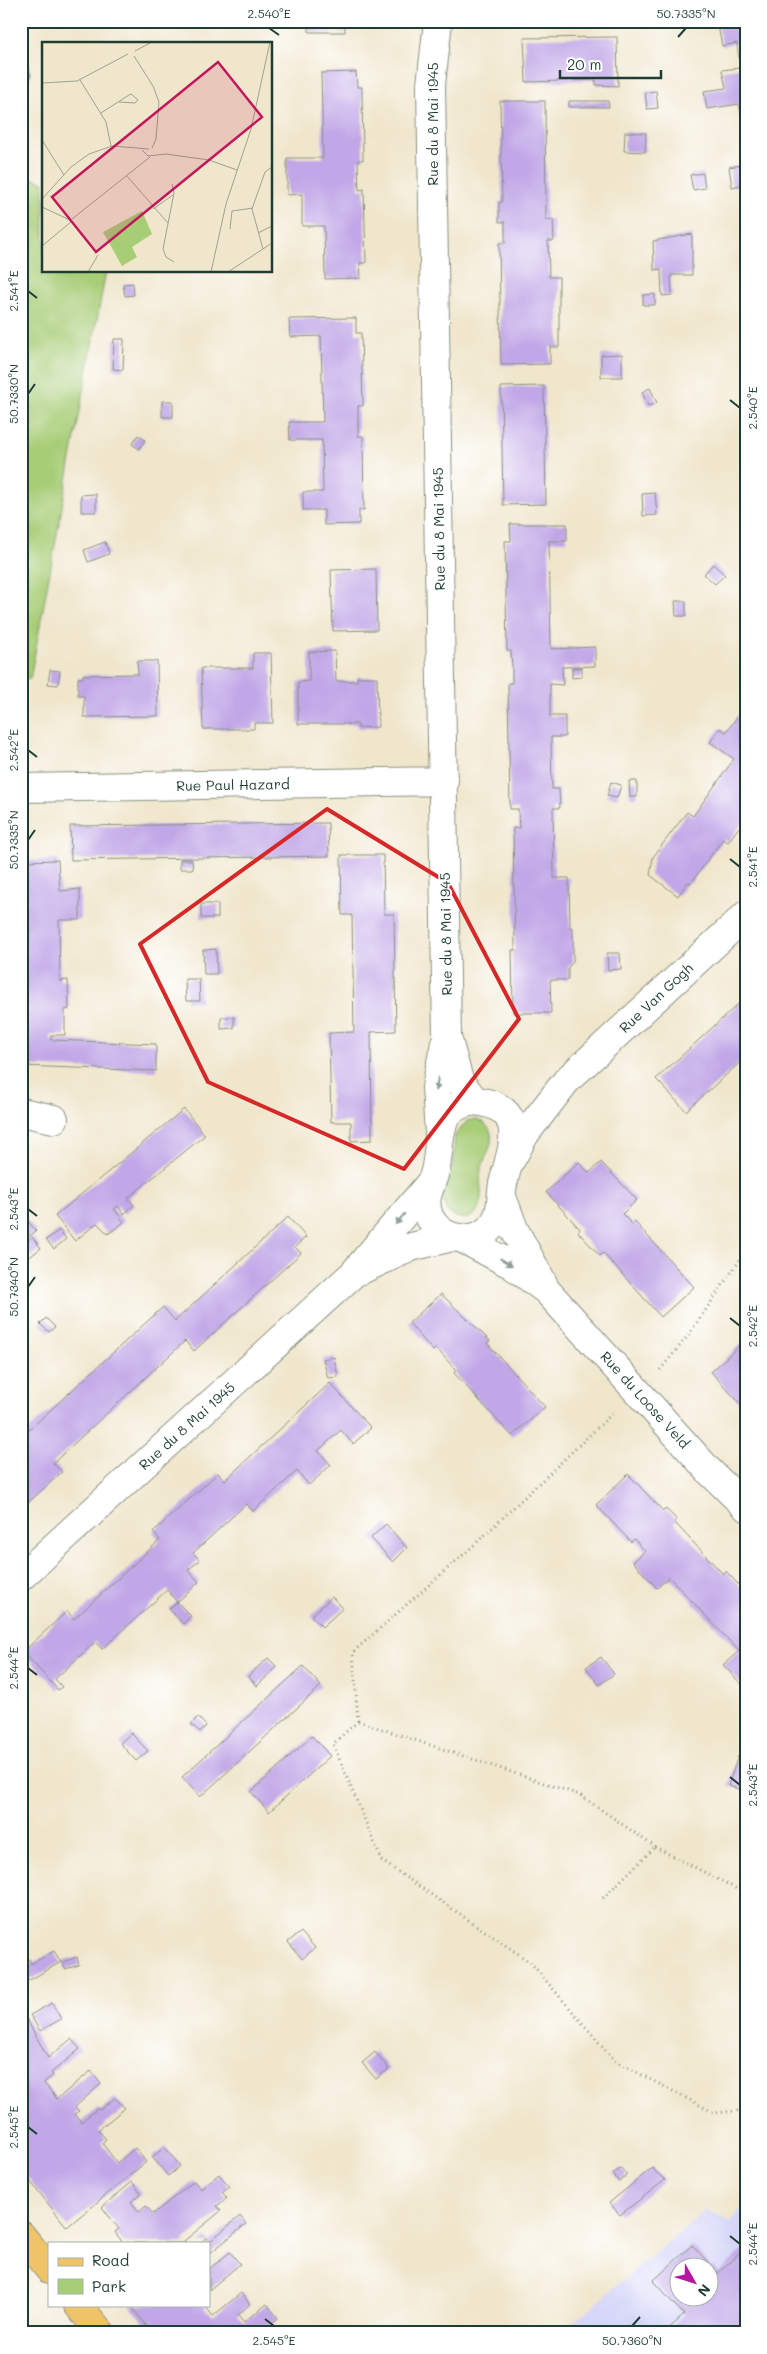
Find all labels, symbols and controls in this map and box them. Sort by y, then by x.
text: 2.540°E [247,5,291,21]
text: 50.7335°N [656,5,716,21]
inset map [42,42,272,272]
scale bar [560,48,661,80]
text: 20 m [567,54,601,74]
street label: Rue du 8 Mai 1945 [423,62,442,186]
text: 2.541°E [5,270,21,312]
text: 50.7330°N [5,364,21,424]
text: 2.540°E [744,386,760,430]
street label: Rue du 8 Mai 1945 [428,467,449,591]
text: 2.542°E [5,729,21,771]
street label: Rue Paul Hazard [176,774,290,795]
text: 50.7335°N [5,810,21,870]
text: 2.541°E [744,846,760,888]
street label: Rue du 8 Mai 1945 [435,872,456,996]
street label: Rue Van Gogh [615,958,697,1037]
one-way arrow [433,1077,441,1093]
text: 2.543°E [5,1187,21,1230]
one-way arrow [394,1213,406,1225]
text: 50.7340°N [5,1257,21,1317]
one-way arrow [499,1257,512,1266]
text: 2.542°E [744,1305,760,1347]
street label: Rue du Loose Veld [597,1347,694,1452]
street label: Rue du 8 Mai 1945 [134,1377,239,1474]
text: 2.544°E [5,1646,21,1689]
text: 2.543°E [744,1763,760,1806]
text: 2.545°E [5,2105,21,2148]
text: 2.544°E [744,2222,760,2265]
legend [48,2242,210,2306]
text: Road [92,2250,129,2270]
north arrow [670,2256,720,2306]
text: Park [92,2276,126,2296]
text: N [694,2280,715,2301]
text: 2.545°E [253,2332,296,2348]
text: 50.7360°N [602,2332,662,2348]

